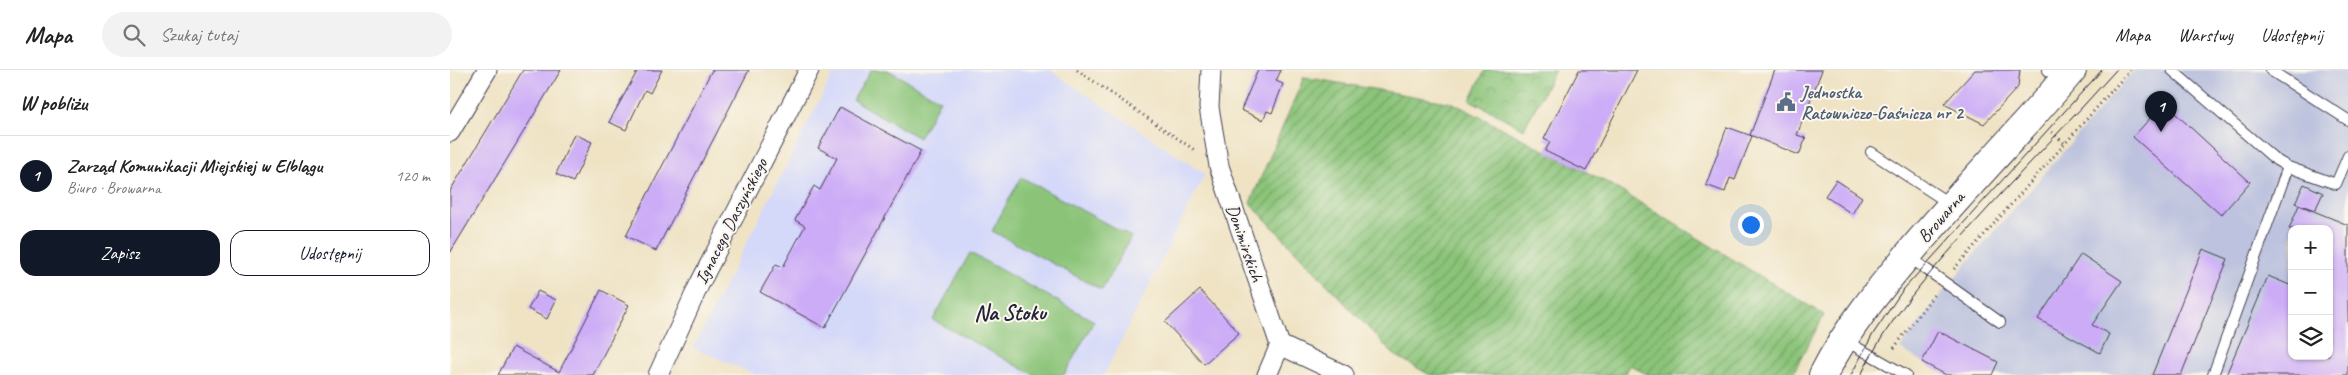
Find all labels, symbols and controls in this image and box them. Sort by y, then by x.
search box [102,12,452,57]
text: Mapa [25,20,72,50]
icon: search [120,21,148,49]
text: Szukaj tutaj [160,23,238,47]
text: Mapa [2115,24,2150,46]
text: Warstwy [2178,24,2233,46]
text: Udostępnij [2261,24,2323,46]
place label: Jednostka Ratowniczo-Gaśnicza nr 2 [1799,81,1965,124]
text: W pobliżu [20,90,87,116]
public building icon: Jednostka Ratowniczo-Gaśnicza nr 2 [1775,91,1797,113]
pin: 1 [2145,91,2177,132]
street label: Ignacego Daszyńskiego [690,153,773,287]
text: Zarząd Komunikacji Miejskiej w Elblągu [67,154,322,178]
text: 1 [32,166,40,186]
text: 120 m [396,166,430,186]
text: Biuro · Browarna [67,178,160,198]
street label: Browarna [1913,186,1970,247]
street label: Donimirskich [1222,201,1269,286]
your location [1738,212,1764,238]
map controls [2288,225,2333,360]
button: + [2288,225,2333,270]
button: Zapisz [20,230,220,276]
button: Udostępnij [230,230,430,276]
button: − [2288,270,2333,315]
district label: Na Stoku [974,299,1047,327]
button: layers [2288,315,2333,360]

